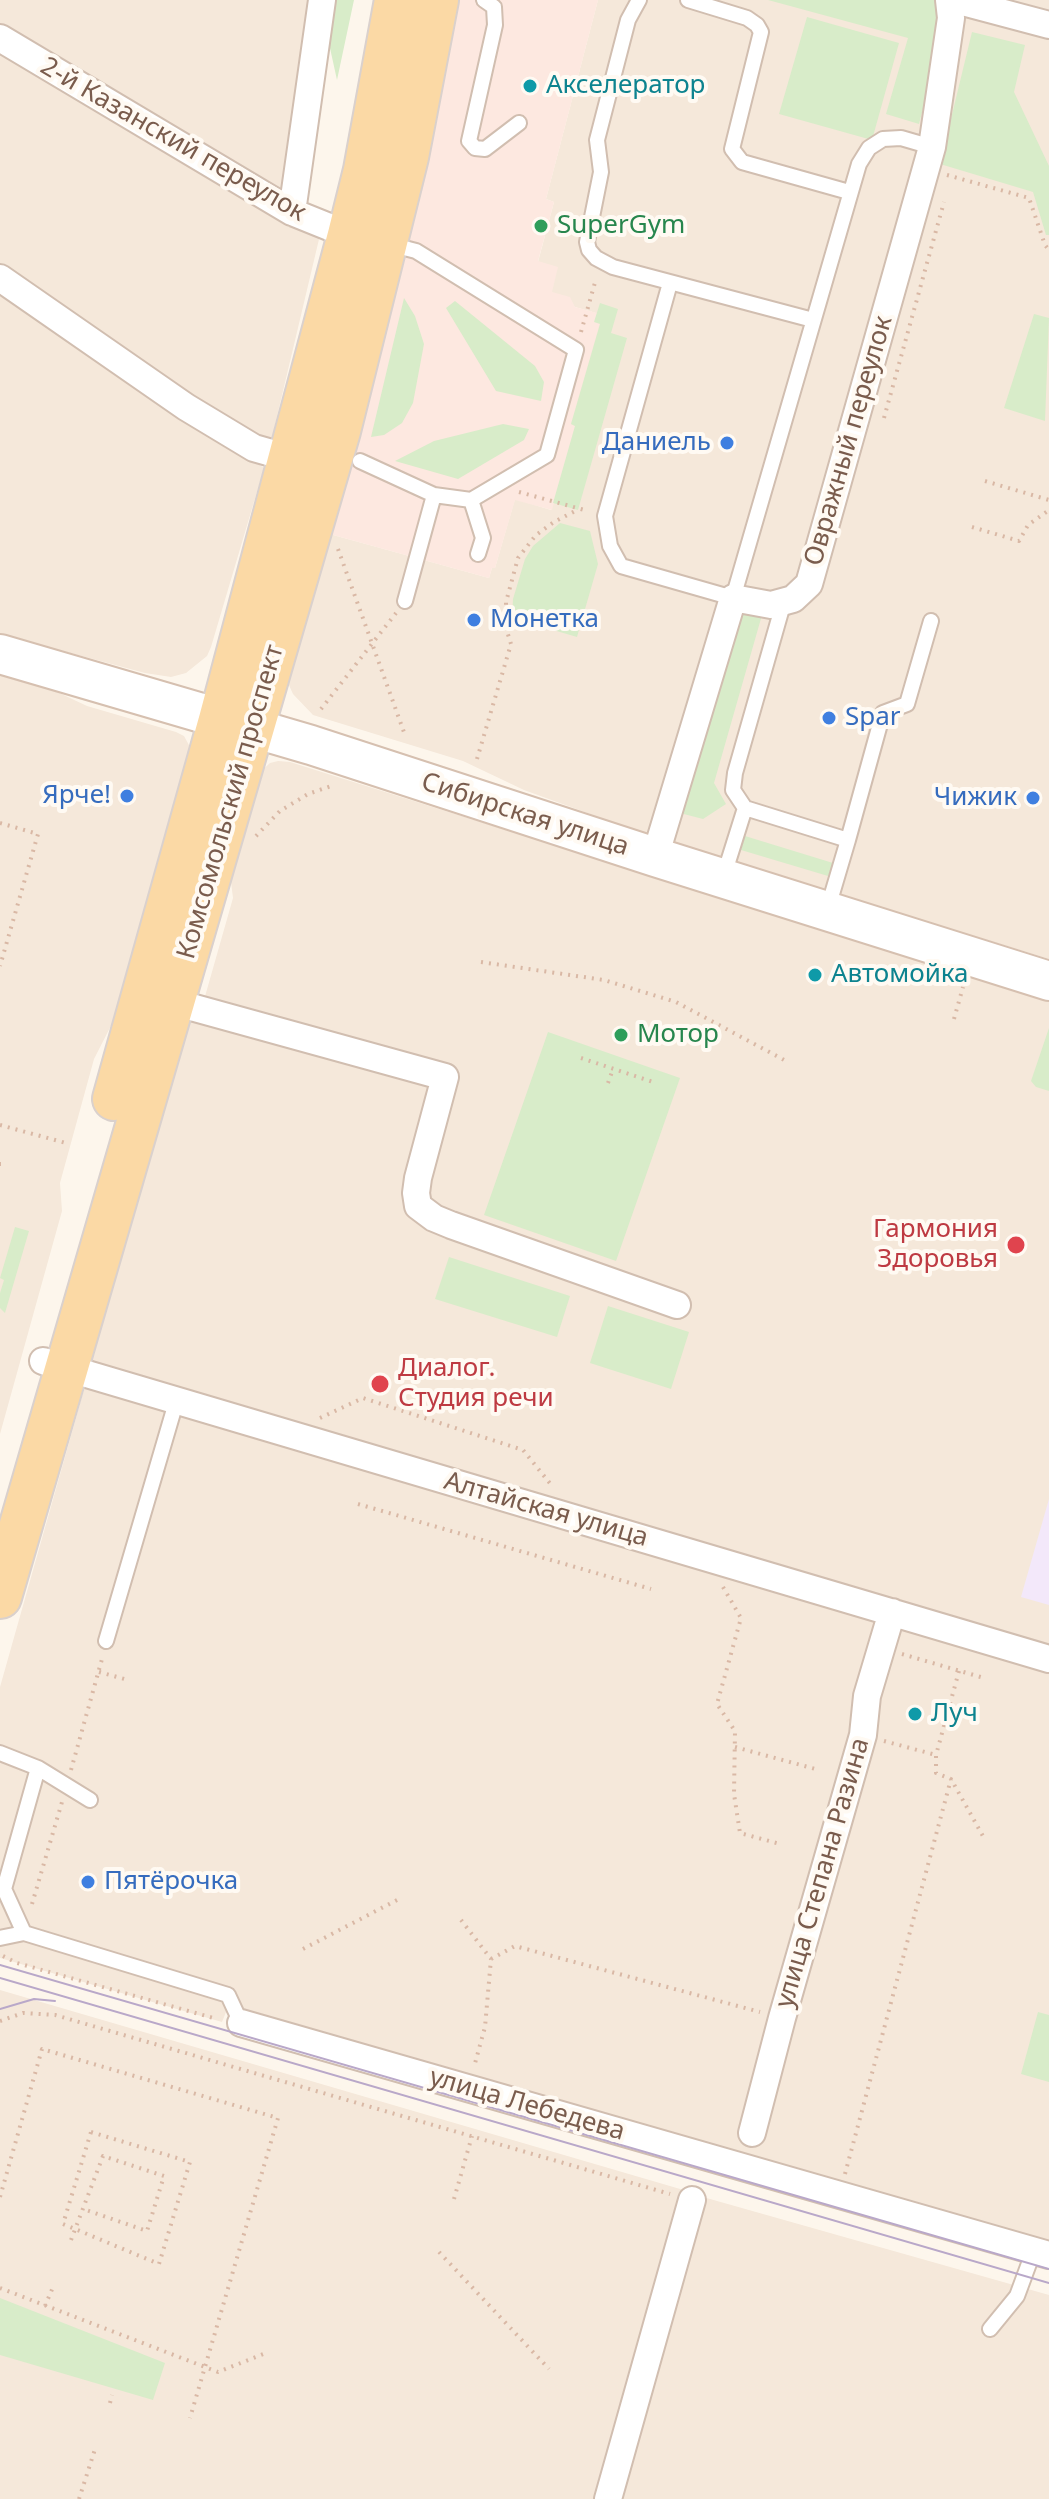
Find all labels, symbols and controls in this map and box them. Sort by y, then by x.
street label: 2-й Казанский переулок [35,51,311,229]
place label: Акселератор [546,70,705,102]
marker: Акселератор [521,77,539,95]
place label: SuperGym [557,210,685,242]
marker: SuperGym [532,217,550,235]
street label: Овражный переулок [798,312,900,570]
place label: Даниель [602,427,711,459]
marker: Даниель [718,434,736,452]
place label: Монетка [490,604,599,636]
marker: Монетка [465,611,483,629]
street label: Комсомольский проспект [171,641,291,963]
place label: Spar [845,702,901,734]
marker: Spar [820,709,838,727]
street label: Сибирская улица [417,767,633,863]
place label: Ярче! [42,780,111,812]
place label: Чижик [934,782,1017,814]
marker: Ярче! [118,787,136,805]
marker: Чижик [1024,789,1042,807]
place label: Автомойка [831,959,969,991]
marker: Автомойка [806,966,824,984]
place label: Мотор [637,1019,719,1051]
marker: Мотор [612,1026,630,1044]
place label: Гармония Здоровья [873,1214,998,1276]
marker: Гармония Здоровья [1005,1234,1027,1256]
place label: Диалог. Студия речи [398,1353,554,1414]
marker: Диалог. Студия речи [369,1373,391,1395]
street label: Алтайская улица [440,1466,652,1554]
place label: Луч [931,1698,978,1730]
marker: Луч [906,1705,924,1723]
street label: улица Степана Разина [769,1734,877,2012]
place label: Пятёрочка [104,1866,238,1898]
marker: Пятёрочка [79,1873,97,1891]
street label: улица Лебедева [426,2062,628,2148]

